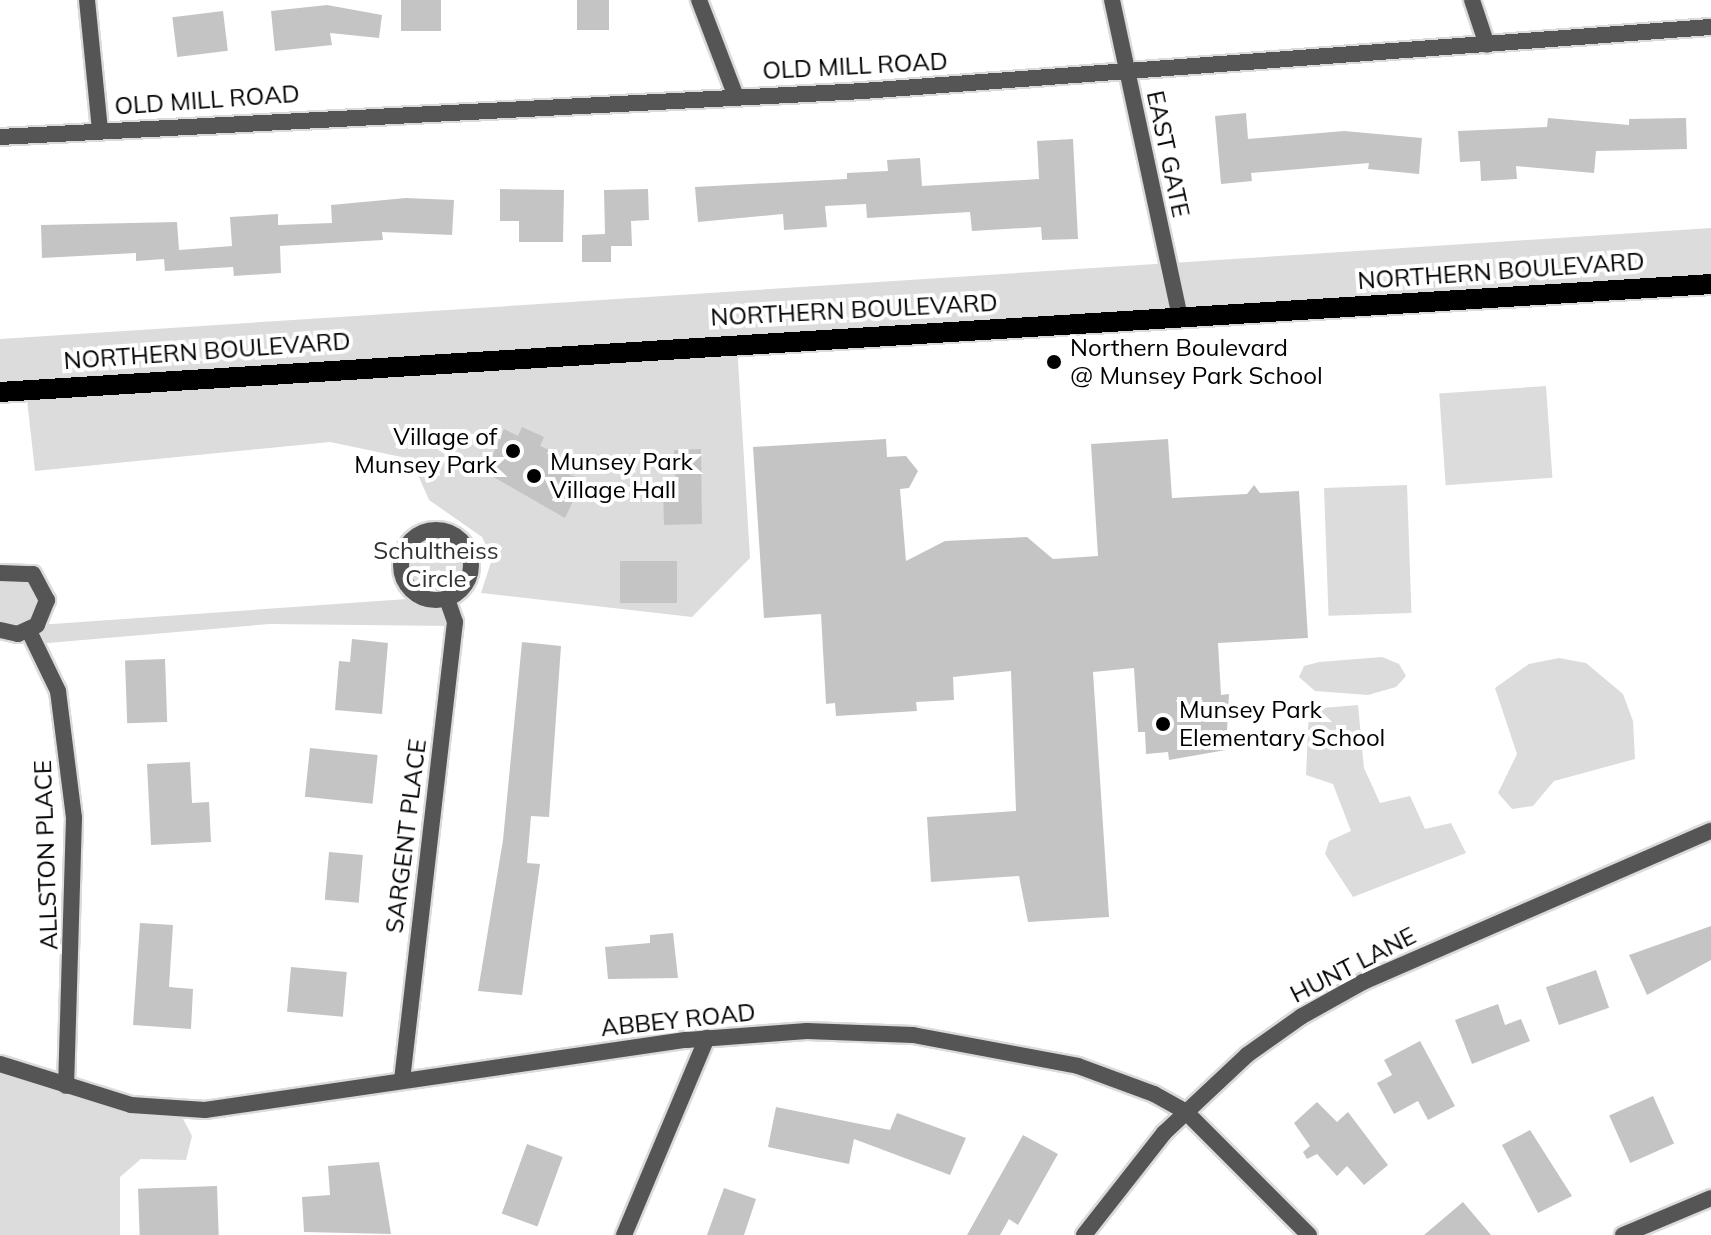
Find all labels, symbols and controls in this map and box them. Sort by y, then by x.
street label: OLD MILL ROAD [762,47,948,85]
street label: OLD MILL ROAD [114,79,300,121]
street label: EAST GATE [1141,88,1195,220]
street label: NORTHERN BOULEVARD [1357,247,1645,295]
street label: NORTHERN BOULEVARD [710,288,998,332]
street label: NORTHERN BOULEVARD [63,327,351,375]
place label: Northern Boulevard @ Munsey Park School [1070,334,1323,390]
marker: Northern Boulevard @ Munsey Park School [1045,353,1063,371]
place label: Village of Munsey Park [354,423,497,479]
marker: Village of Munsey Park [504,442,522,460]
place label: Munsey Park Village Hall [550,448,693,504]
marker: Munsey Park Village Hall [525,467,543,485]
park label: Schultheiss Circle [373,537,499,593]
place label: Munsey Park Elementary School [1179,696,1385,752]
marker: Munsey Park Elementary School [1154,715,1172,733]
street label: SARGENT PLACE [380,737,432,935]
street label: ALLSTON PLACE [28,759,64,951]
street label: HUNT LANE [1285,921,1421,1009]
street label: ABBEY ROAD [599,998,757,1042]

